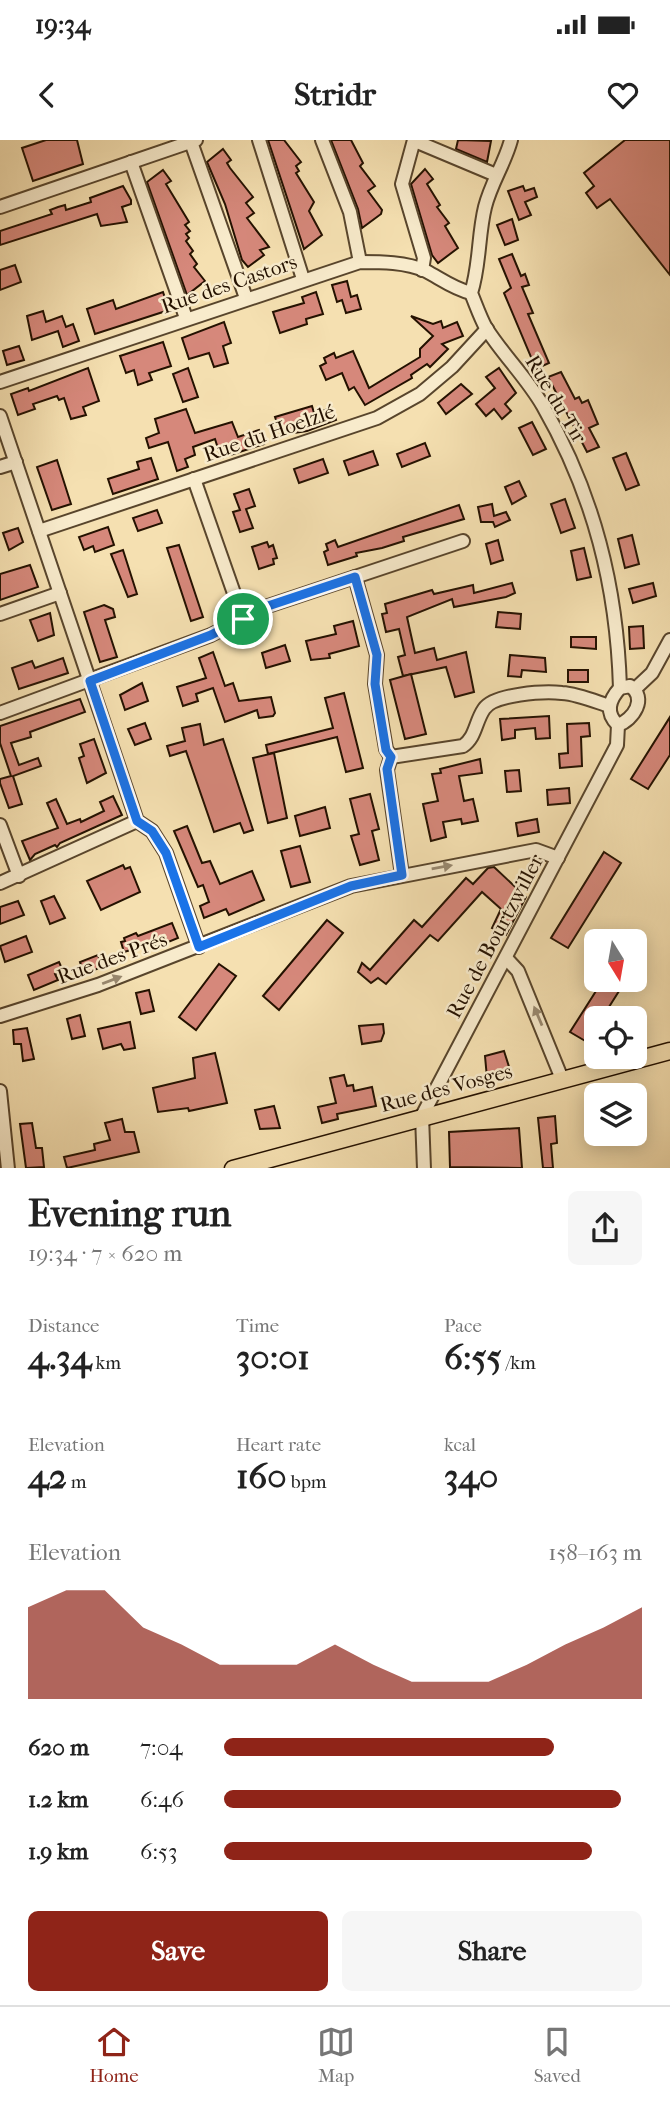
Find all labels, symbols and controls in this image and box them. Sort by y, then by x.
text: 19:34 [35,9,90,40]
icon: back [28,76,66,114]
text: Stridr [294,76,376,113]
icon: heart [604,76,642,114]
street label: Rue des Castors [158,249,300,318]
street label: Rue du Tir [520,351,592,447]
street label: Rue du Hoelzlé [200,399,338,467]
pin [213,589,273,649]
icon: arrive [224,600,262,638]
street label: Rue de Bourtzwiller [442,850,548,1022]
one-way arrow [431,861,453,872]
street label: Rue des Prés [54,927,170,989]
north arrow [584,929,648,992]
map controls [584,929,647,1146]
one-way arrow [101,975,122,986]
one-way arrow [532,1006,543,1027]
button: locate [584,1006,647,1069]
street label: Rue des Vosges [377,1059,515,1117]
button: layers [584,1083,647,1146]
text: Evening run [28,1191,231,1236]
button: share [568,1191,642,1265]
text: 19:34 · 7 × 620 m [28,1240,182,1267]
text: Distance [28,1315,99,1337]
text: Time [236,1315,279,1337]
text: Pace [444,1315,482,1337]
text: 4.34 [28,1337,91,1378]
text: 30:01 [236,1337,310,1378]
text: 6:55 [444,1337,502,1378]
text: km [91,1352,121,1374]
text: /km [502,1352,536,1374]
text: Elevation [28,1434,105,1456]
text: Heart rate [236,1434,321,1456]
text: kcal [444,1434,476,1456]
text: 42 [28,1456,67,1497]
text: 160 [236,1456,287,1497]
text: 340 [444,1456,498,1497]
text: m [67,1471,87,1493]
text: bpm [287,1471,327,1493]
text: Elevation [28,1539,121,1566]
text: 158–163 m [548,1539,642,1566]
text: 620 m [28,1734,89,1761]
text: 7:04 [140,1734,183,1761]
text: 1.2 km [28,1786,88,1813]
text: 6:46 [140,1786,184,1813]
text: 1.9 km [28,1838,88,1865]
text: 6:53 [140,1838,177,1865]
button: Save [28,1911,328,1991]
button: Share [342,1911,642,1991]
tab: Home [89,2023,139,2087]
tab: Map [317,2023,355,2087]
tab: Saved [534,2023,581,2087]

